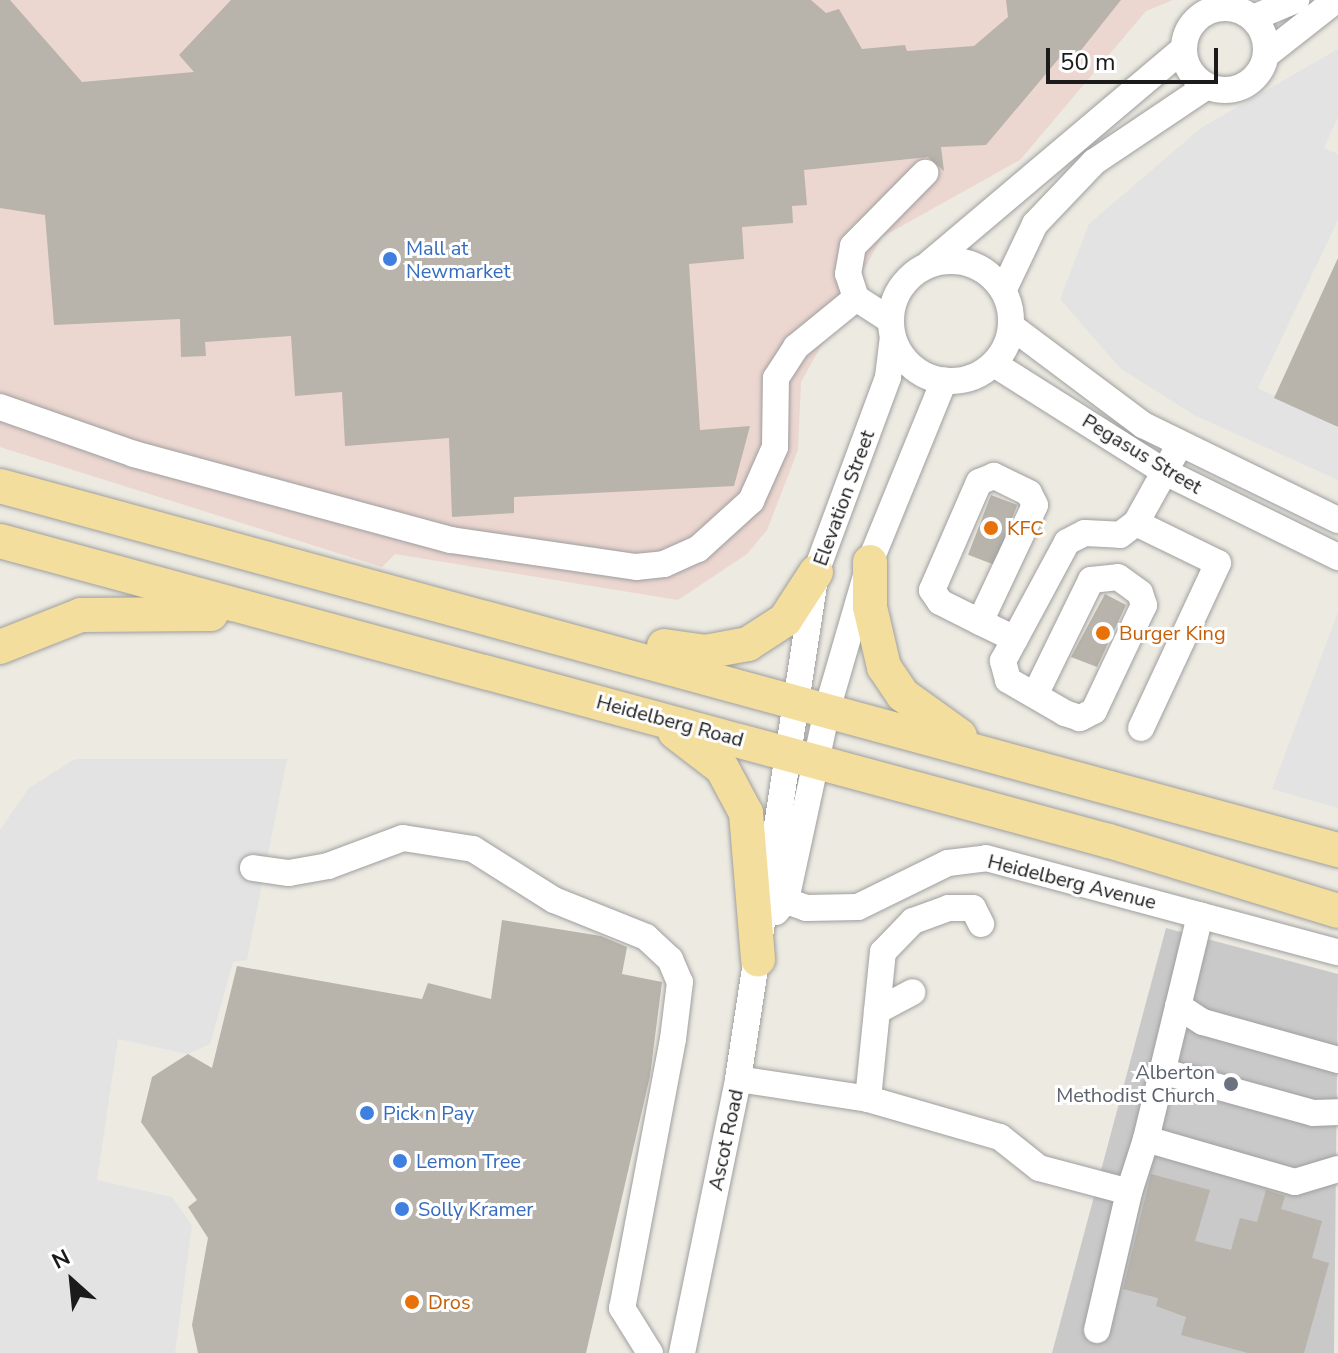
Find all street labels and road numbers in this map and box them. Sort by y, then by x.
street label: Pegasus Street [1078,409,1206,499]
street label: Elevation Street [808,427,880,569]
street label: Heidelberg Road [594,690,746,752]
street label: Heidelberg Avenue [985,849,1159,915]
street label: Ascot Road [704,1087,748,1193]

